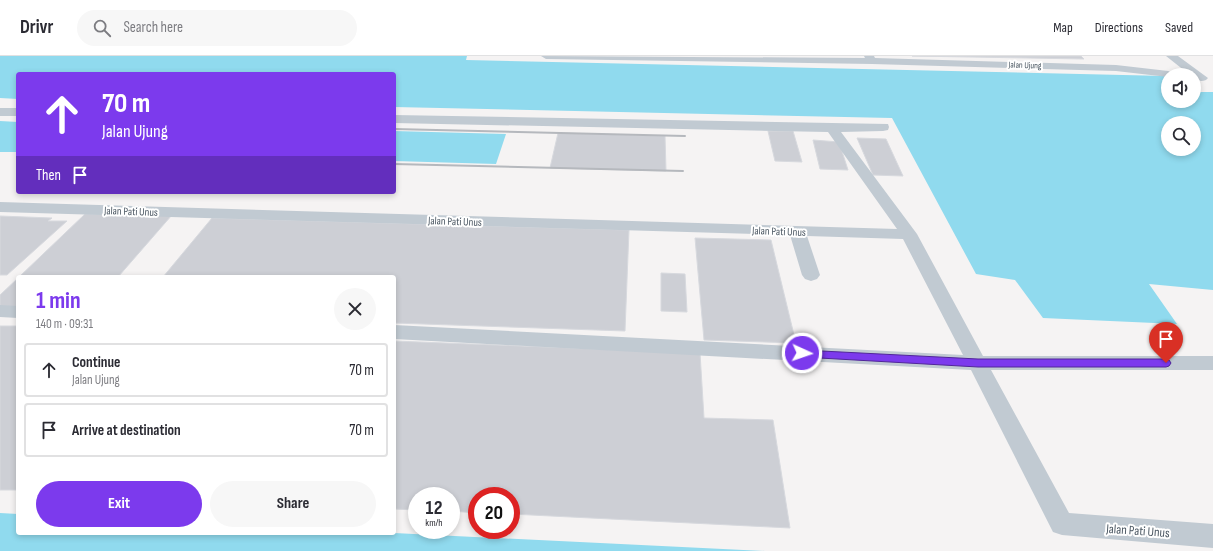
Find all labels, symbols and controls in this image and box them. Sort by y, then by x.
search box [77,10,357,46]
text: Drivr [20,16,53,39]
icon: search [91,17,113,39]
text: Search here [123,18,183,37]
text: Map [1053,19,1073,36]
text: Directions [1095,19,1143,36]
text: Saved [1165,19,1193,36]
street label: Jalan Ujung [1007,59,1042,72]
map controls [1161,68,1201,156]
button: sound [1161,68,1201,108]
text: 70 m [102,87,150,120]
icon: ahead [36,88,88,140]
button: search [1161,116,1201,156]
text: Jalan Ujung [102,121,168,142]
icon: arrive [69,164,91,186]
text: Then [36,166,61,185]
street label: Jalan Pati Unus [103,204,158,219]
street label: Jalan Pati Unus [427,214,482,229]
street label: Jalan Pati Unus [751,224,806,239]
text: 1 min [36,286,81,315]
button: close [334,288,376,330]
text: 140 m · 09:31 [36,316,93,332]
pin [1149,322,1183,363]
icon: arrive [1155,328,1177,350]
position arrow [781,332,823,374]
text: Continue [72,353,121,372]
icon: ahead [38,359,60,381]
text: 70 m [349,361,374,380]
text: Jalan Ujung [72,372,120,388]
icon: arrive [38,419,60,441]
text: Arrive at destination [72,421,181,440]
text: 70 m [349,421,374,440]
button: Exit [36,481,202,527]
button: Share [210,481,376,527]
speed limit sign: 20 [468,487,520,539]
text: 12 [426,496,442,520]
text: km/h [425,517,443,529]
street label: Jalan Pati Unus [1105,521,1171,541]

